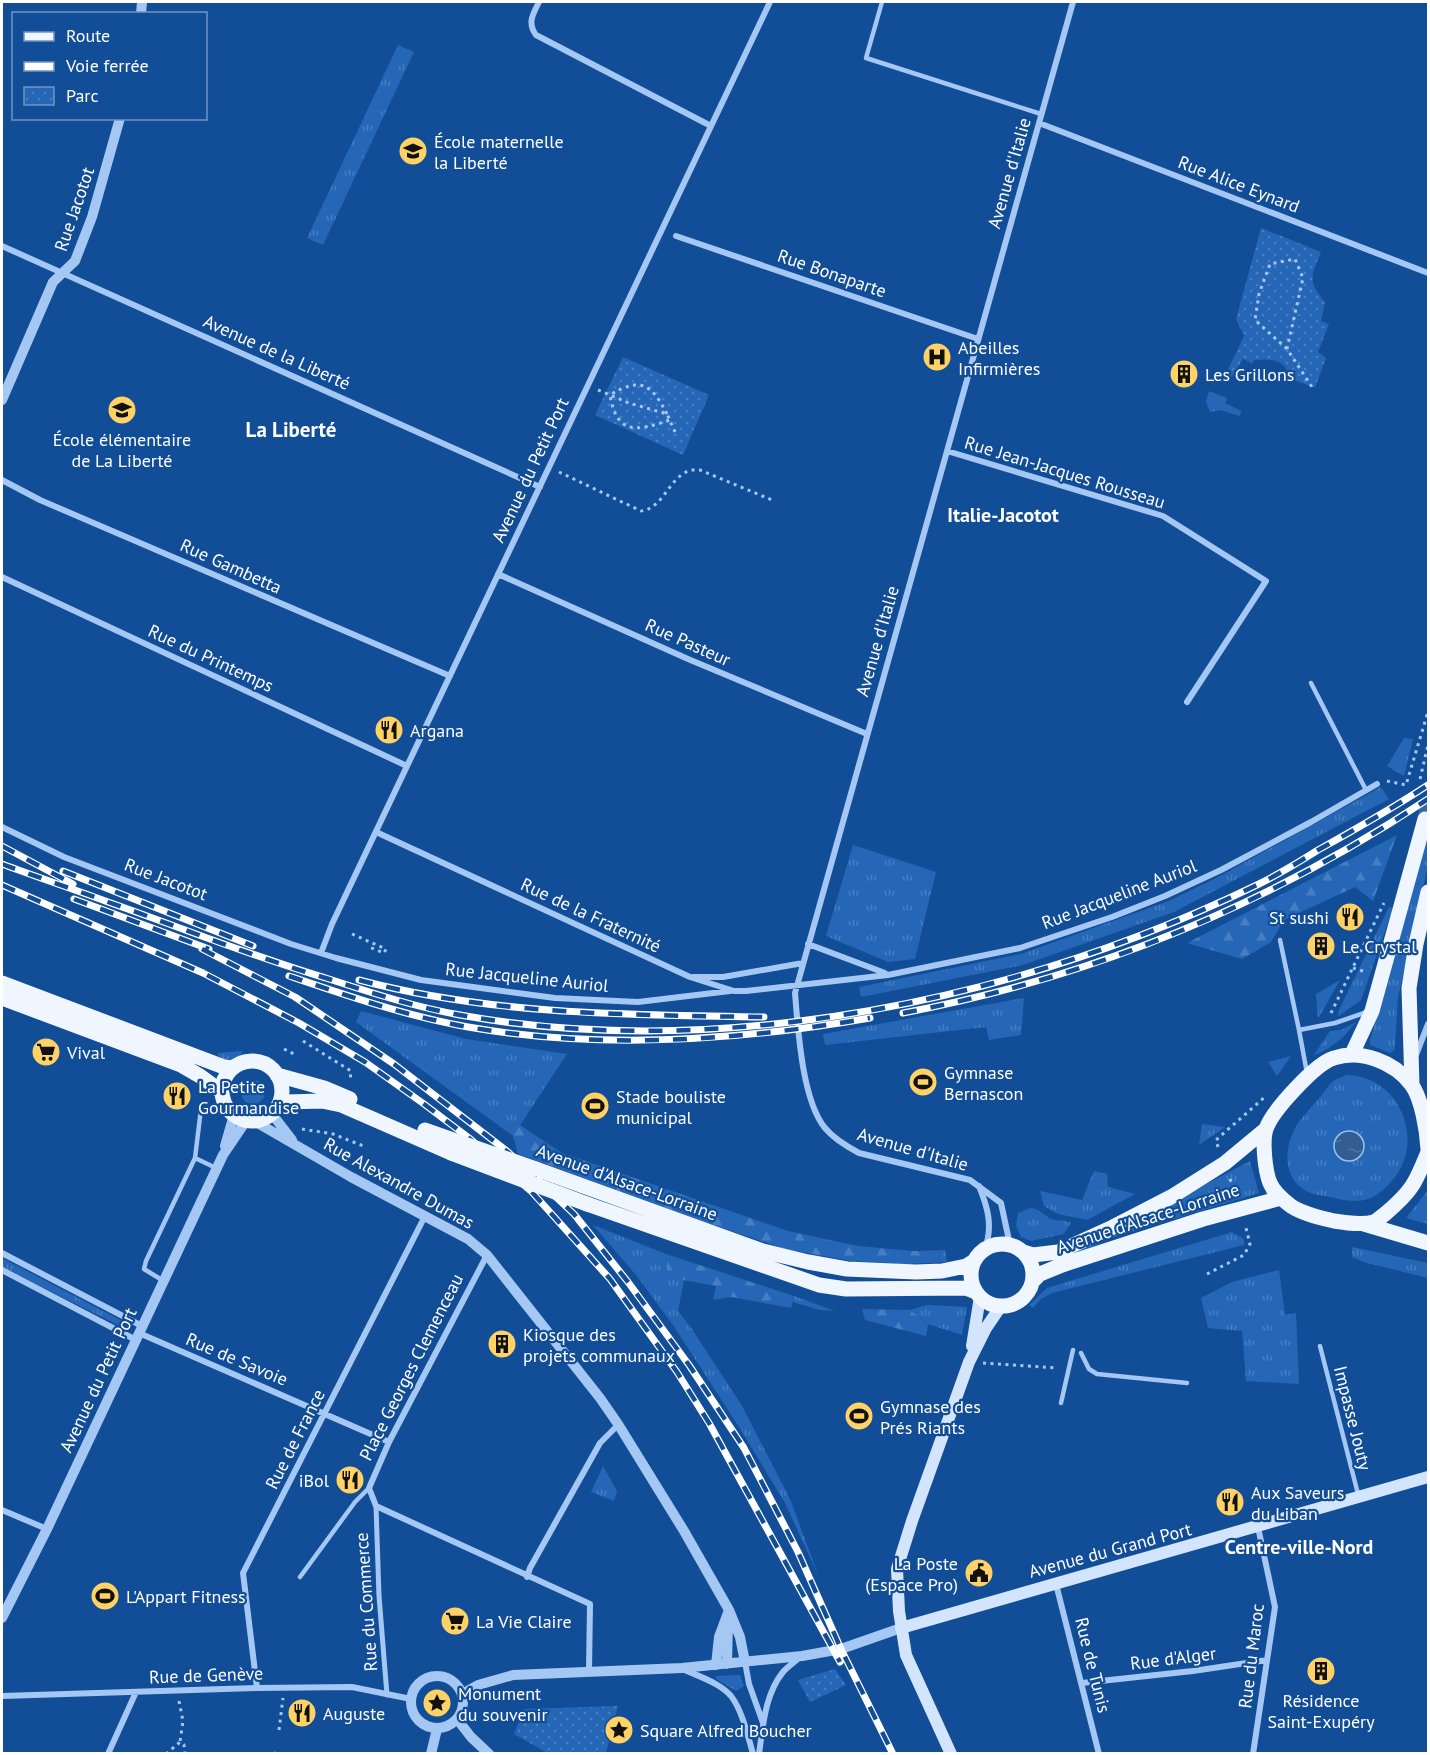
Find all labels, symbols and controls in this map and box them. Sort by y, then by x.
legend [12,12,207,120]
text: Route [66,24,110,47]
text: Voie ferrée [65,54,149,77]
text: Parc [66,84,99,107]
street label: Avenue d'Italie [982,115,1036,231]
place label: École maternelle la Liberté [434,130,564,174]
school or university icon: École maternelle la Liberté [397,135,429,167]
street label: Rue Alice Eynard [1175,150,1303,218]
street label: Rue Jacotot [49,164,99,254]
street label: Rue Bonaparte [775,244,889,302]
street label: Avenue de la Liberté [200,309,354,395]
place label: Abeilles Infirmières [958,336,1040,380]
hospital icon: Abeilles Infirmières [921,341,953,373]
building icon: Les Grillons [1168,358,1200,390]
place label: Les Grillons [1205,363,1294,386]
school or university icon: École élémentaire de La Liberté [106,394,138,426]
street label: Avenue du Petit Port [486,394,574,546]
district label: La Liberté [246,416,336,443]
place label: École élémentaire de La Liberté [53,428,191,472]
street label: Rue Jean-Jacques Rousseau [962,430,1168,514]
district label: Italie-Jacotot [947,502,1059,528]
street label: Rue Gambetta [177,533,285,599]
street label: Avenue d'Italie [850,583,904,699]
street label: Rue Pasteur [642,613,734,671]
street label: Rue du Printemps [145,619,277,697]
restaurant icon: Argana [373,714,405,746]
place label: Argana [410,719,464,742]
street label: Rue Jacotot [121,853,211,905]
street label: Rue Jacqueline Auriol [1038,854,1200,934]
street label: Rue de la Fraternité [517,872,665,958]
restaurant icon: St sushi [1334,901,1366,933]
place label: St sushi [1269,906,1329,929]
building icon: Le Crystal [1305,930,1337,962]
place label: Le Crystal [1342,935,1417,958]
street label: Rue Jacqueline Auriol [444,957,610,997]
supermarket icon: Vival [30,1036,62,1068]
place label: Vival [66,1041,106,1064]
place label: Gymnase Bernascon [944,1061,1023,1105]
sports icon: Gymnase Bernascon [907,1066,939,1098]
place label: La Petite Gourmandise [198,1075,299,1119]
restaurant icon: La Petite Gourmandise [161,1080,193,1112]
place label: Stade bouliste municipal [616,1085,726,1129]
sports icon: Stade bouliste municipal [579,1090,611,1122]
street label: Avenue d'Italie [855,1122,971,1176]
street label: Rue Alexandre Dumas [320,1132,478,1234]
street label: Avenue d'Alsace-Lorraine [533,1139,721,1225]
street label: Avenue d'Alsace-Lorraine [1054,1178,1242,1258]
street label: Place Georges Clemenceau [354,1270,468,1464]
street label: Avenue du Petit Port [54,1304,142,1456]
place label: Kiosque des projets communaux [523,1323,675,1367]
street label: Rue de Savoie [183,1327,291,1391]
building icon: Kiosque des projets communaux [486,1328,518,1360]
street label: Impasse Jouty [1329,1363,1377,1473]
street label: Rue de France [260,1385,330,1493]
place label: Gymnase des Prés Riants [880,1395,981,1439]
sports icon: Gymnase des Prés Riants [843,1400,875,1432]
restaurant icon: iBol [334,1464,366,1496]
place label: iBol [299,1469,330,1492]
place label: Aux Saveurs du Liban [1251,1481,1344,1525]
restaurant icon: Aux Saveurs du Liban [1214,1486,1246,1518]
street label: Avenue du Grand Port [1026,1517,1194,1583]
street label: Rue du Commerce [350,1532,382,1672]
district label: Centre-ville-Nord [1225,1534,1373,1560]
place label: La Poste (Espace Pro) [865,1552,958,1596]
public building icon: La Poste (Espace Pro) [963,1557,995,1589]
sports icon: L'Appart Fitness [89,1580,121,1612]
place label: L'Appart Fitness [126,1585,246,1608]
street label: Rue du Maroc [1233,1602,1269,1710]
supermarket icon: La Vie Claire [439,1605,471,1637]
place label: La Vie Claire [476,1610,572,1633]
street label: Rue de Tunis [1070,1615,1116,1715]
street label: Rue d'Alger [1129,1641,1217,1675]
building icon: Résidence Saint-Exupéry [1305,1655,1337,1687]
street label: Rue de Genève [149,1662,263,1688]
place label: Monument du souvenir [458,1682,548,1726]
place icon: Monument du souvenir [421,1687,453,1719]
place label: Résidence Saint-Exupéry [1267,1689,1375,1733]
restaurant icon: Auguste [286,1697,318,1729]
place label: Auguste [323,1702,385,1725]
place icon: Square Alfred Boucher [603,1714,635,1746]
place label: Square Alfred Boucher [640,1719,812,1742]

